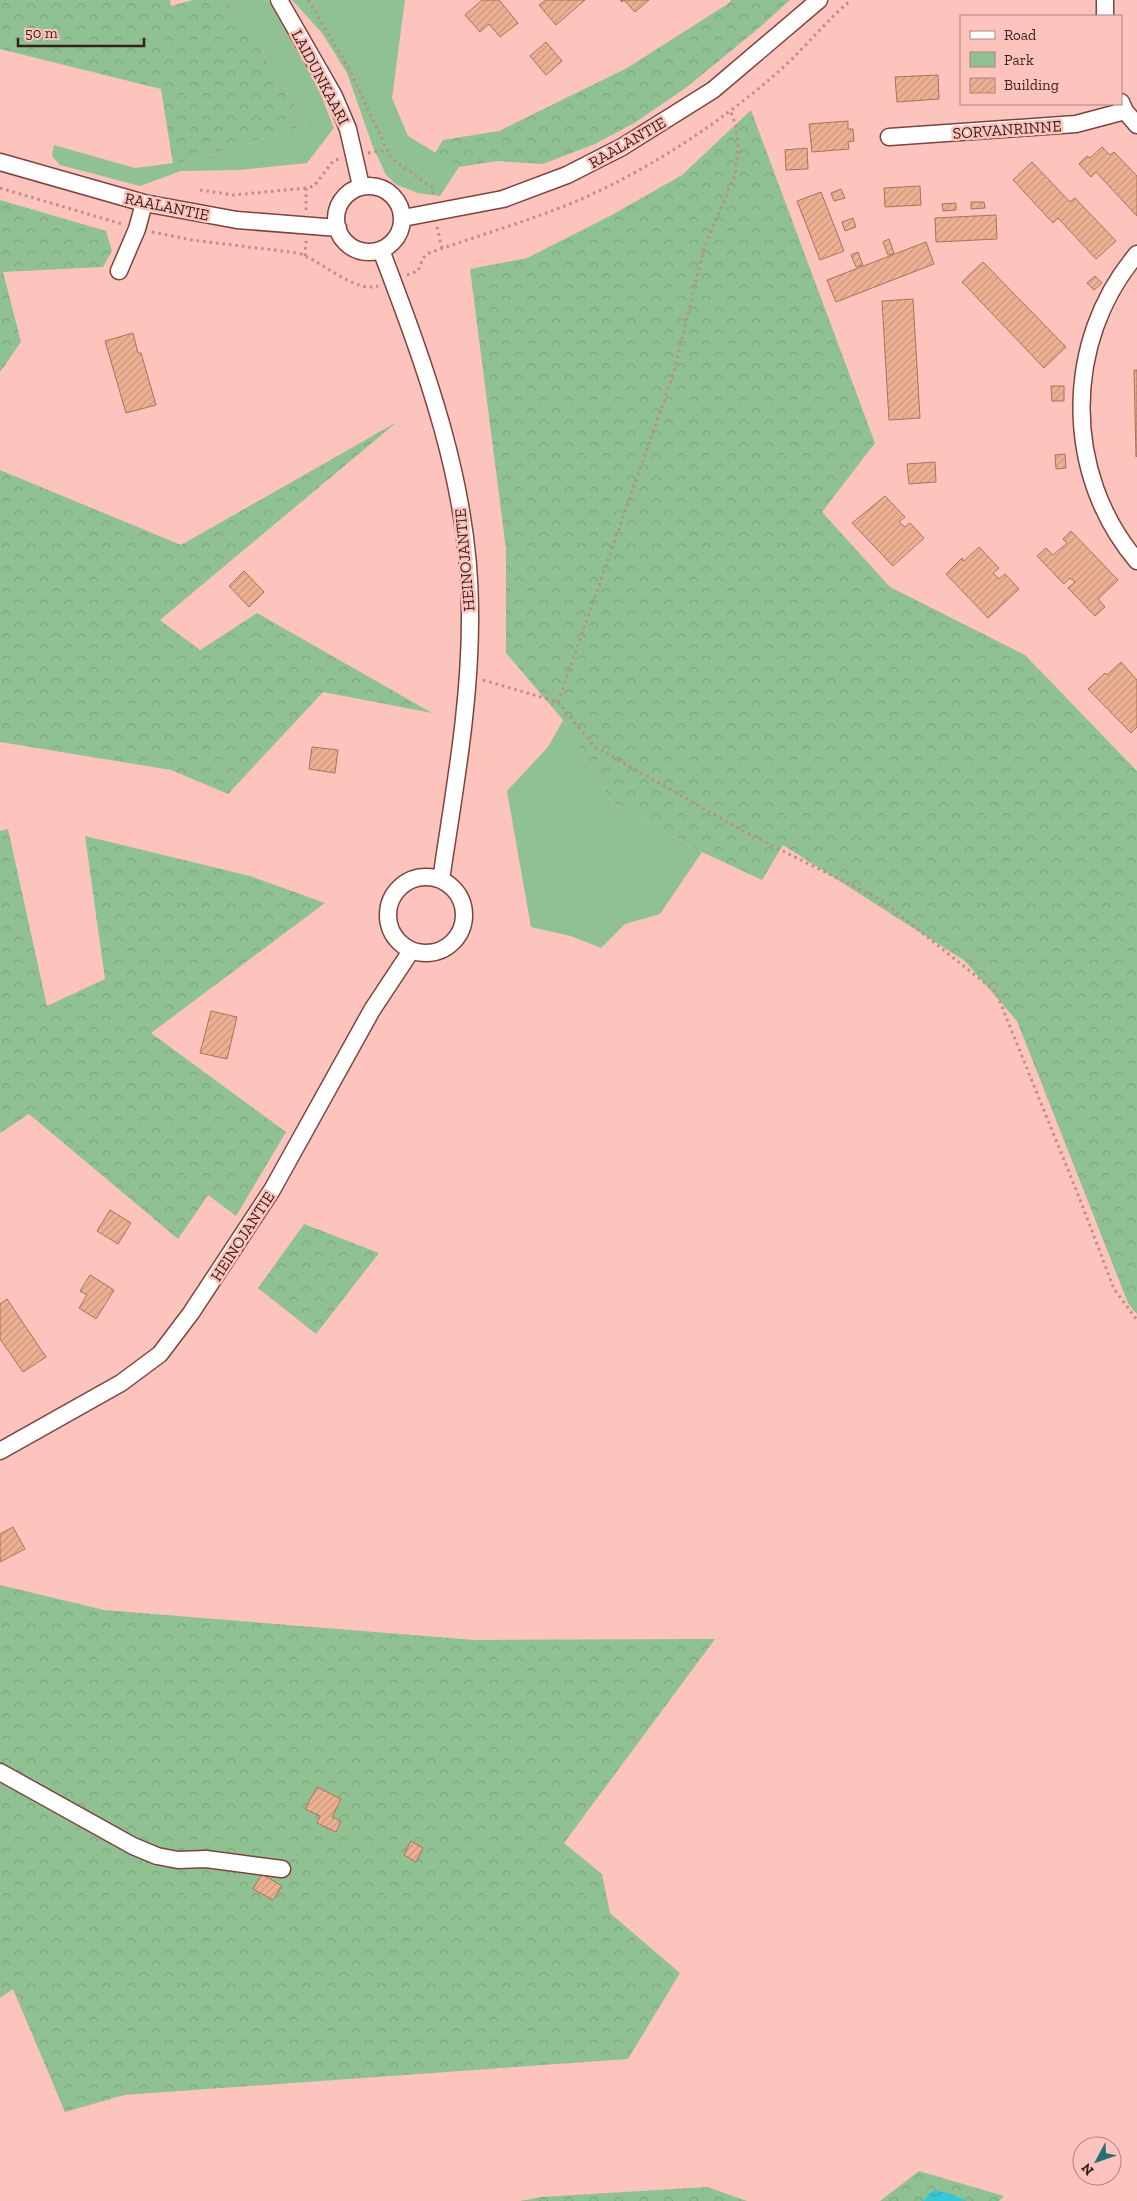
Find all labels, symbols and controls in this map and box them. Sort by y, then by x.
scale bar [18,15,144,47]
legend [960,15,1122,105]
text: 50 m [25,24,58,42]
text: Road [1004,26,1037,44]
street label: LAIDUNKAARI [288,27,354,128]
text: Park [1004,51,1034,69]
text: Building [1004,76,1059,94]
street label: RAALANTIE [585,113,669,172]
street label: SORVANRINNE [952,116,1062,143]
street label: RAALANTIE [123,188,211,225]
street label: HEINOJANTIE [451,508,478,612]
street label: HEINOJANTIE [206,1188,278,1285]
north arrow [1072,2136,1122,2186]
text: N [1077,2159,1097,2179]

